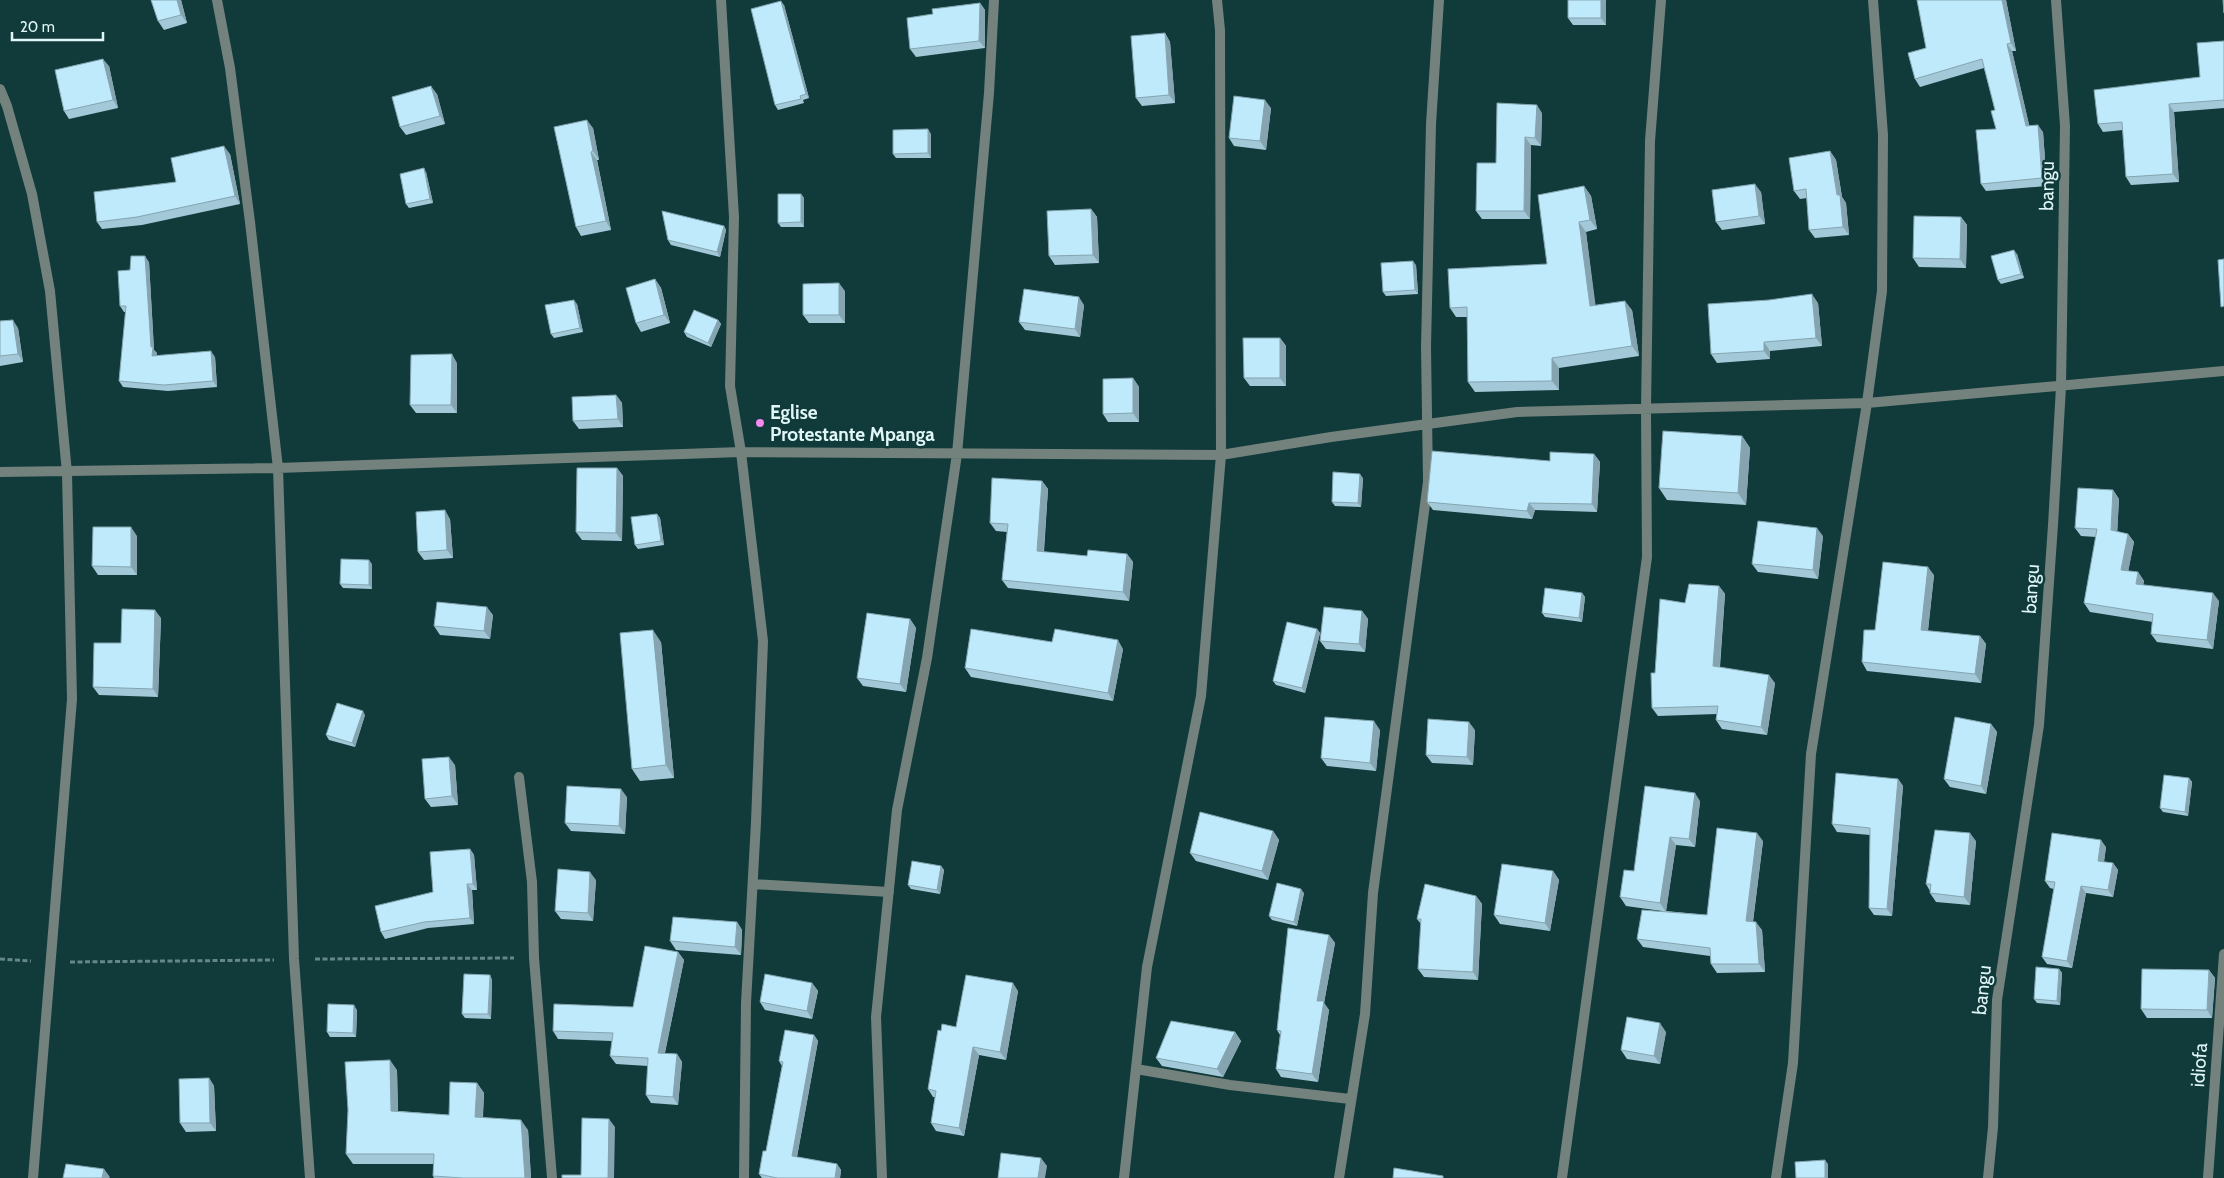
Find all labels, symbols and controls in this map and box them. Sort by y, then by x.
scale bar [12,10,104,42]
text: 20 m [20,18,55,36]
street label: bangu [2035,161,2059,211]
place label: Eglise Protestante Mpanga [770,401,935,446]
marker: Eglise Protestante Mpanga [754,417,766,429]
street label: bangu [2018,563,2044,615]
street label: bangu [1968,964,1996,1016]
street label: idiofa [2186,1042,2212,1088]

